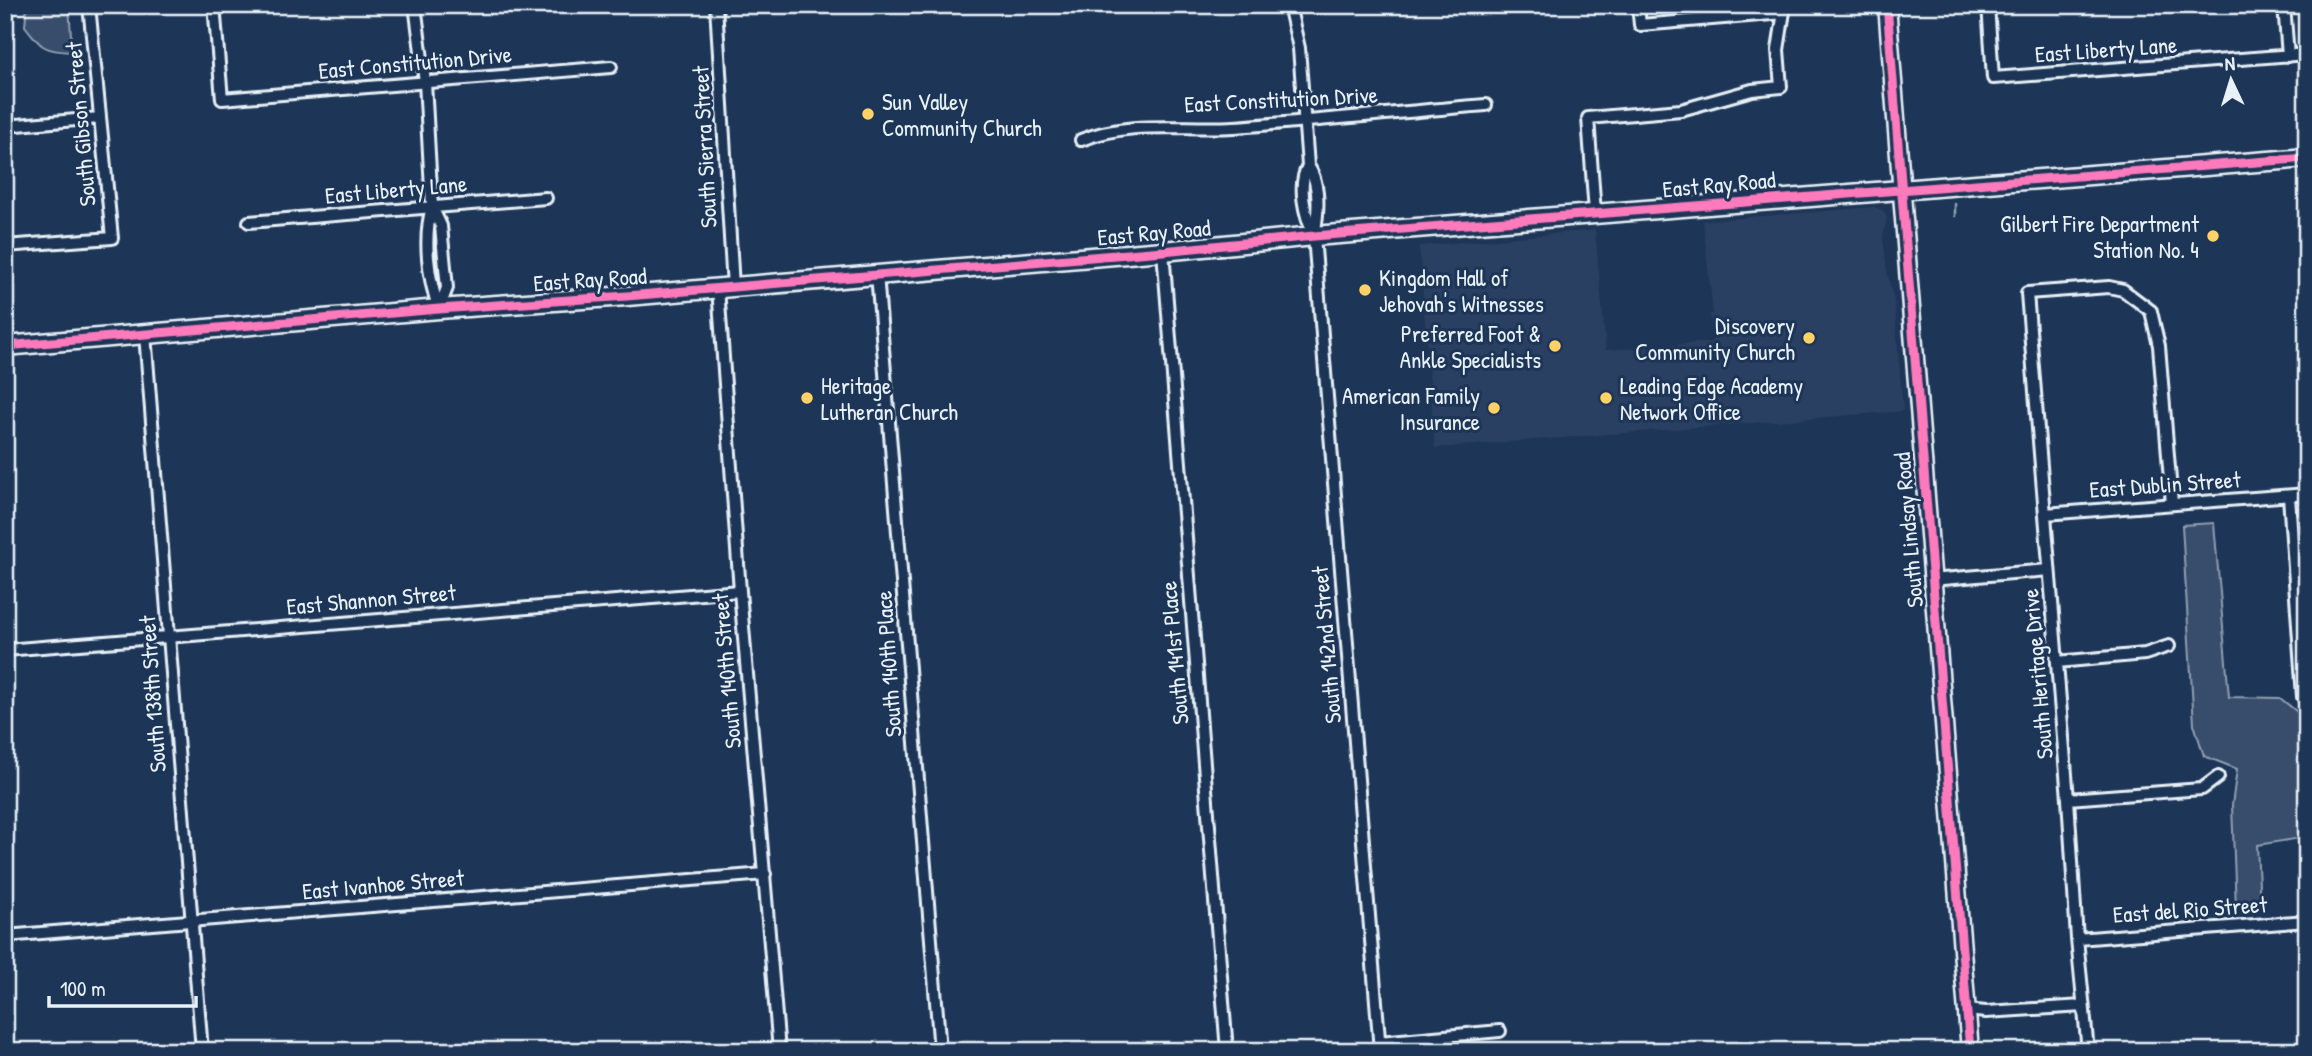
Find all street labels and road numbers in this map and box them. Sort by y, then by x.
street label: East Liberty Lane [2034,29,2178,69]
street label: East Constitution Drive [317,38,513,86]
street label: South Gibson Street [57,39,103,207]
street label: South Sierra Street [684,64,724,229]
street label: East Constitution Drive [1183,78,1379,120]
street label: East Ray Road [1661,164,1777,204]
street label: East Liberty Lane [324,167,468,211]
street label: East Ray Road [1096,212,1212,252]
street label: East Ray Road [532,260,648,298]
street label: South Lindsay Road [1886,451,1930,609]
street label: East Dublin Street [2088,463,2243,505]
street label: South 142nd Street [1304,564,1348,725]
street label: East Shannon Street [285,576,458,622]
street label: South 141st Place [1152,580,1196,726]
street label: South Heritage Drive [2014,588,2060,760]
street label: South 140th Place [867,590,909,738]
street label: South 140th Street [704,591,748,750]
street label: South 138th Street [131,614,173,773]
street label: East Ivanhoe Street [301,861,466,907]
street label: East del Rio Street [2112,888,2269,930]

